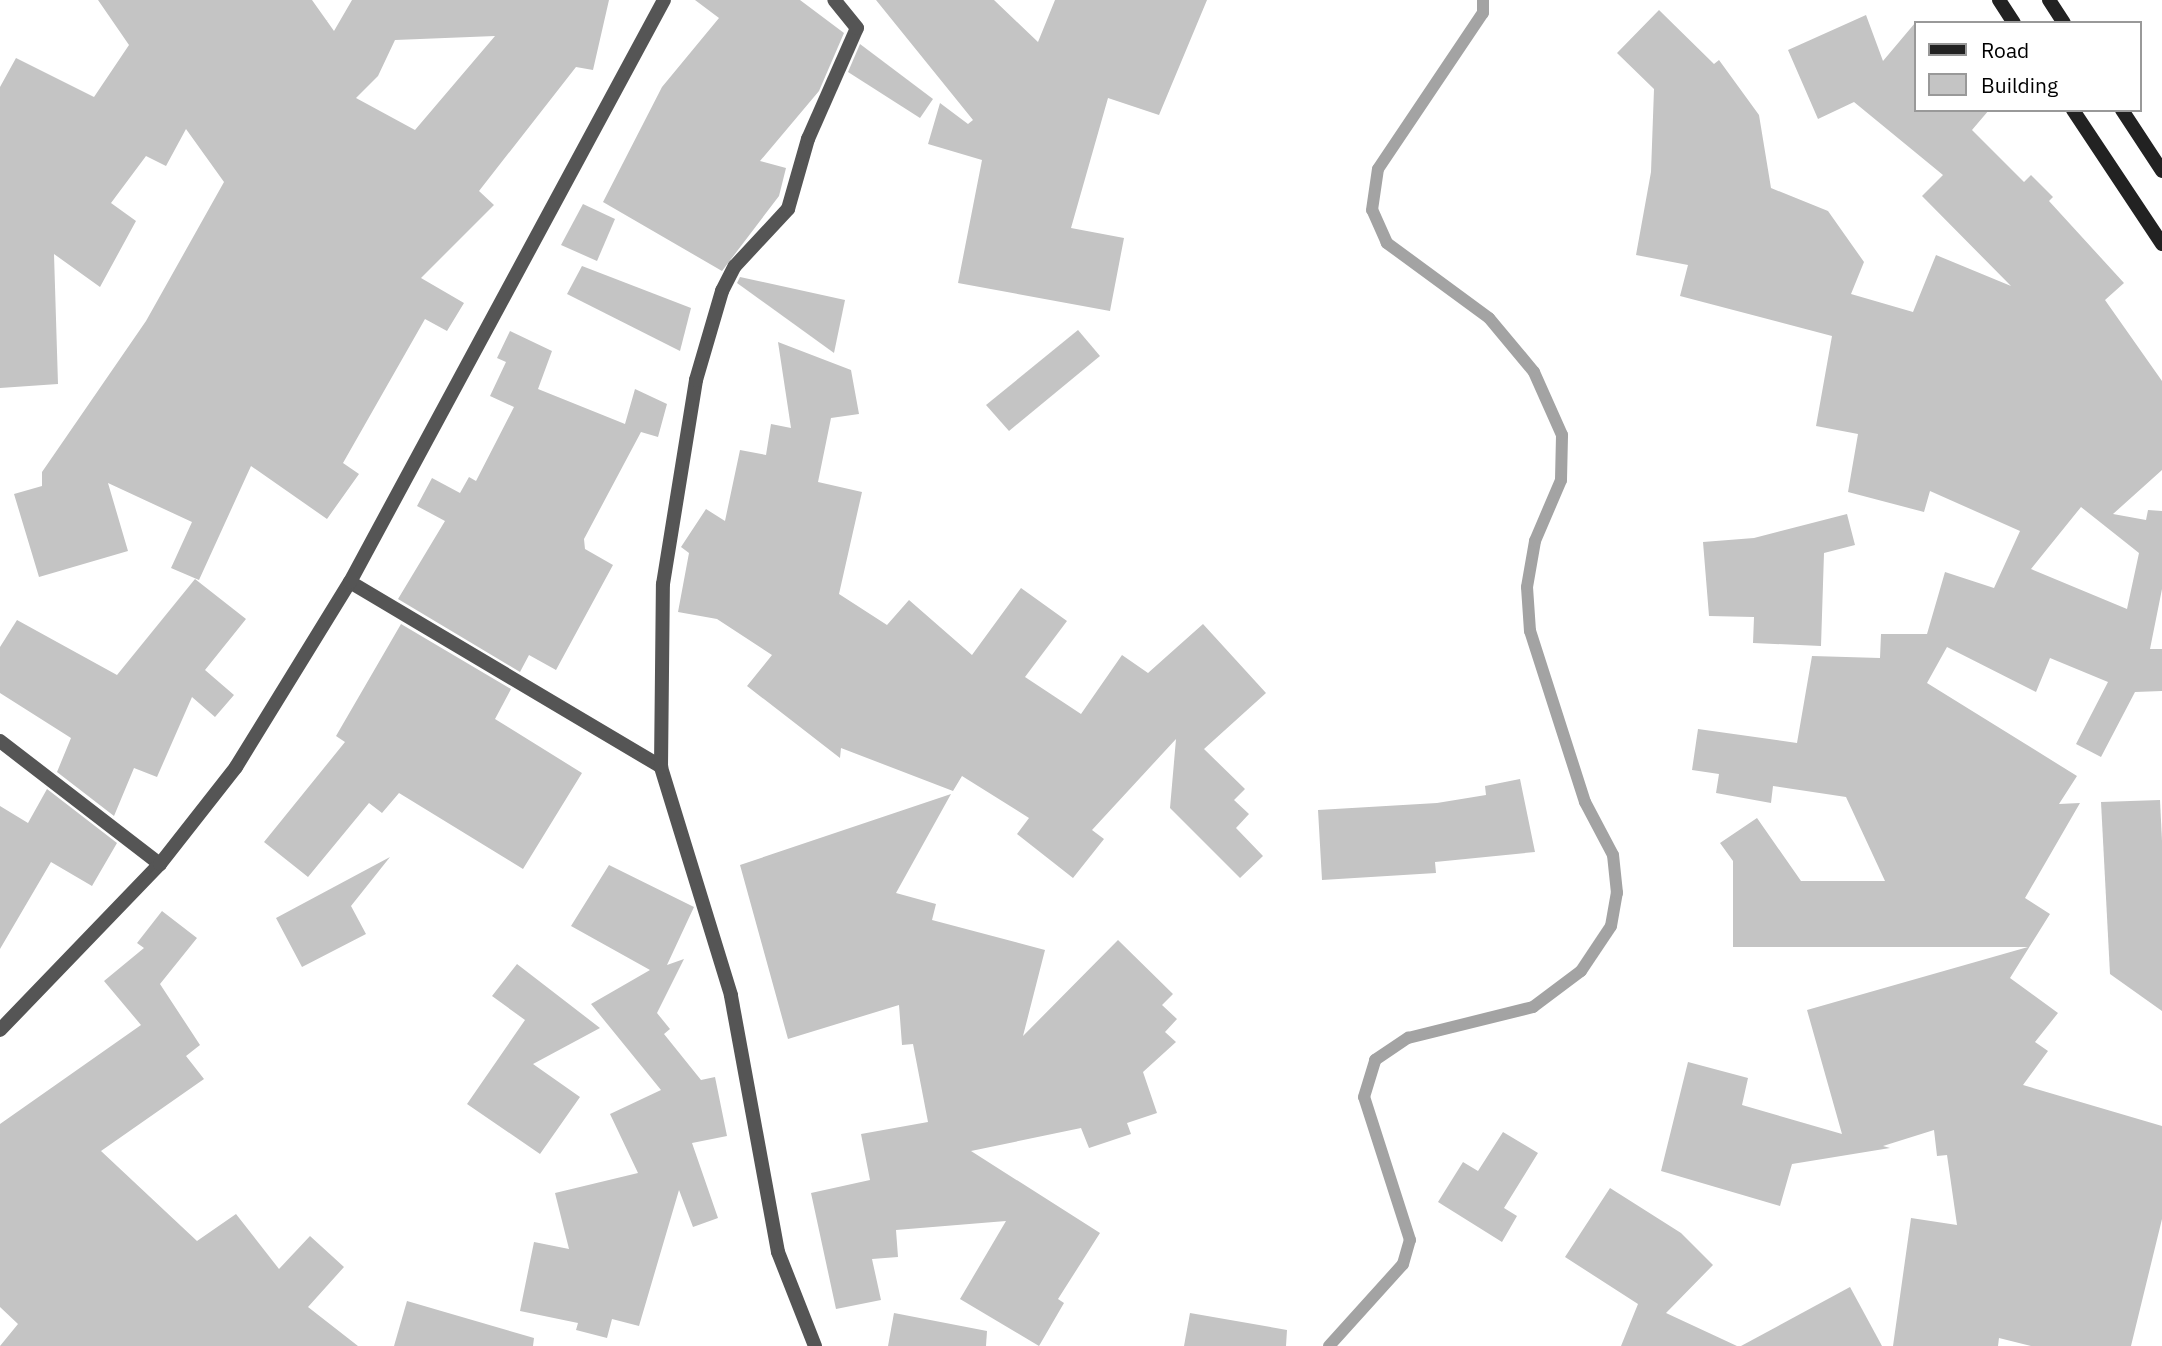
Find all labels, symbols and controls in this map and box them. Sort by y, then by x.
legend [1913,21,2141,112]
text: Road [1981,36,2029,64]
text: Building [1981,71,2058,99]

